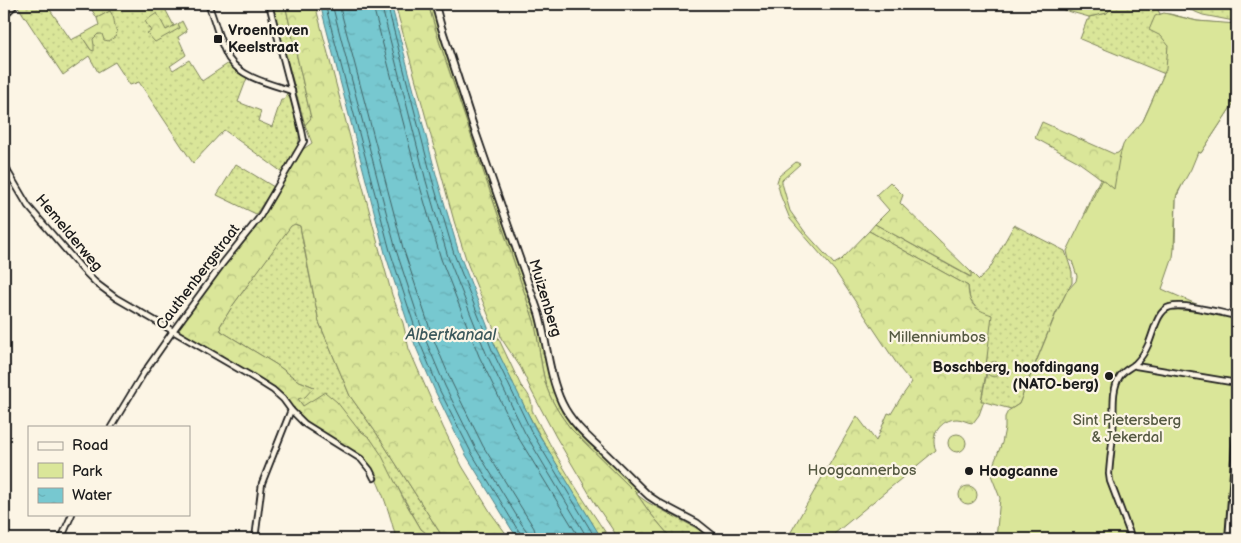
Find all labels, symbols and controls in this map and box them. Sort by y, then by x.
place label: Vroenhoven Keelstraat [228,21,309,57]
marker: Vroenhoven Keelstraat [212,33,224,45]
street label: Hemelderweg [31,191,107,275]
street label: Cauthenbergstraat [152,220,244,334]
street label: Muizenberg [524,257,566,339]
water label: Albertkanaal [405,326,498,345]
park label: Millenniumbos [888,328,986,347]
place label: Boschberg, hoofdingang (NATO-berg) [933,358,1099,394]
marker: Boschberg, hoofdingang (NATO-berg) [1103,370,1115,382]
park label: Sint Pietersberg & Jekerdal [1073,411,1181,447]
legend [28,426,190,516]
text: Road [72,436,108,455]
park label: Hoogcannerbos [808,461,917,480]
text: Park [72,462,103,481]
place label: Hoogcanne [979,462,1058,481]
marker: Hoogcanne [963,465,975,477]
text: Water [72,486,112,505]

